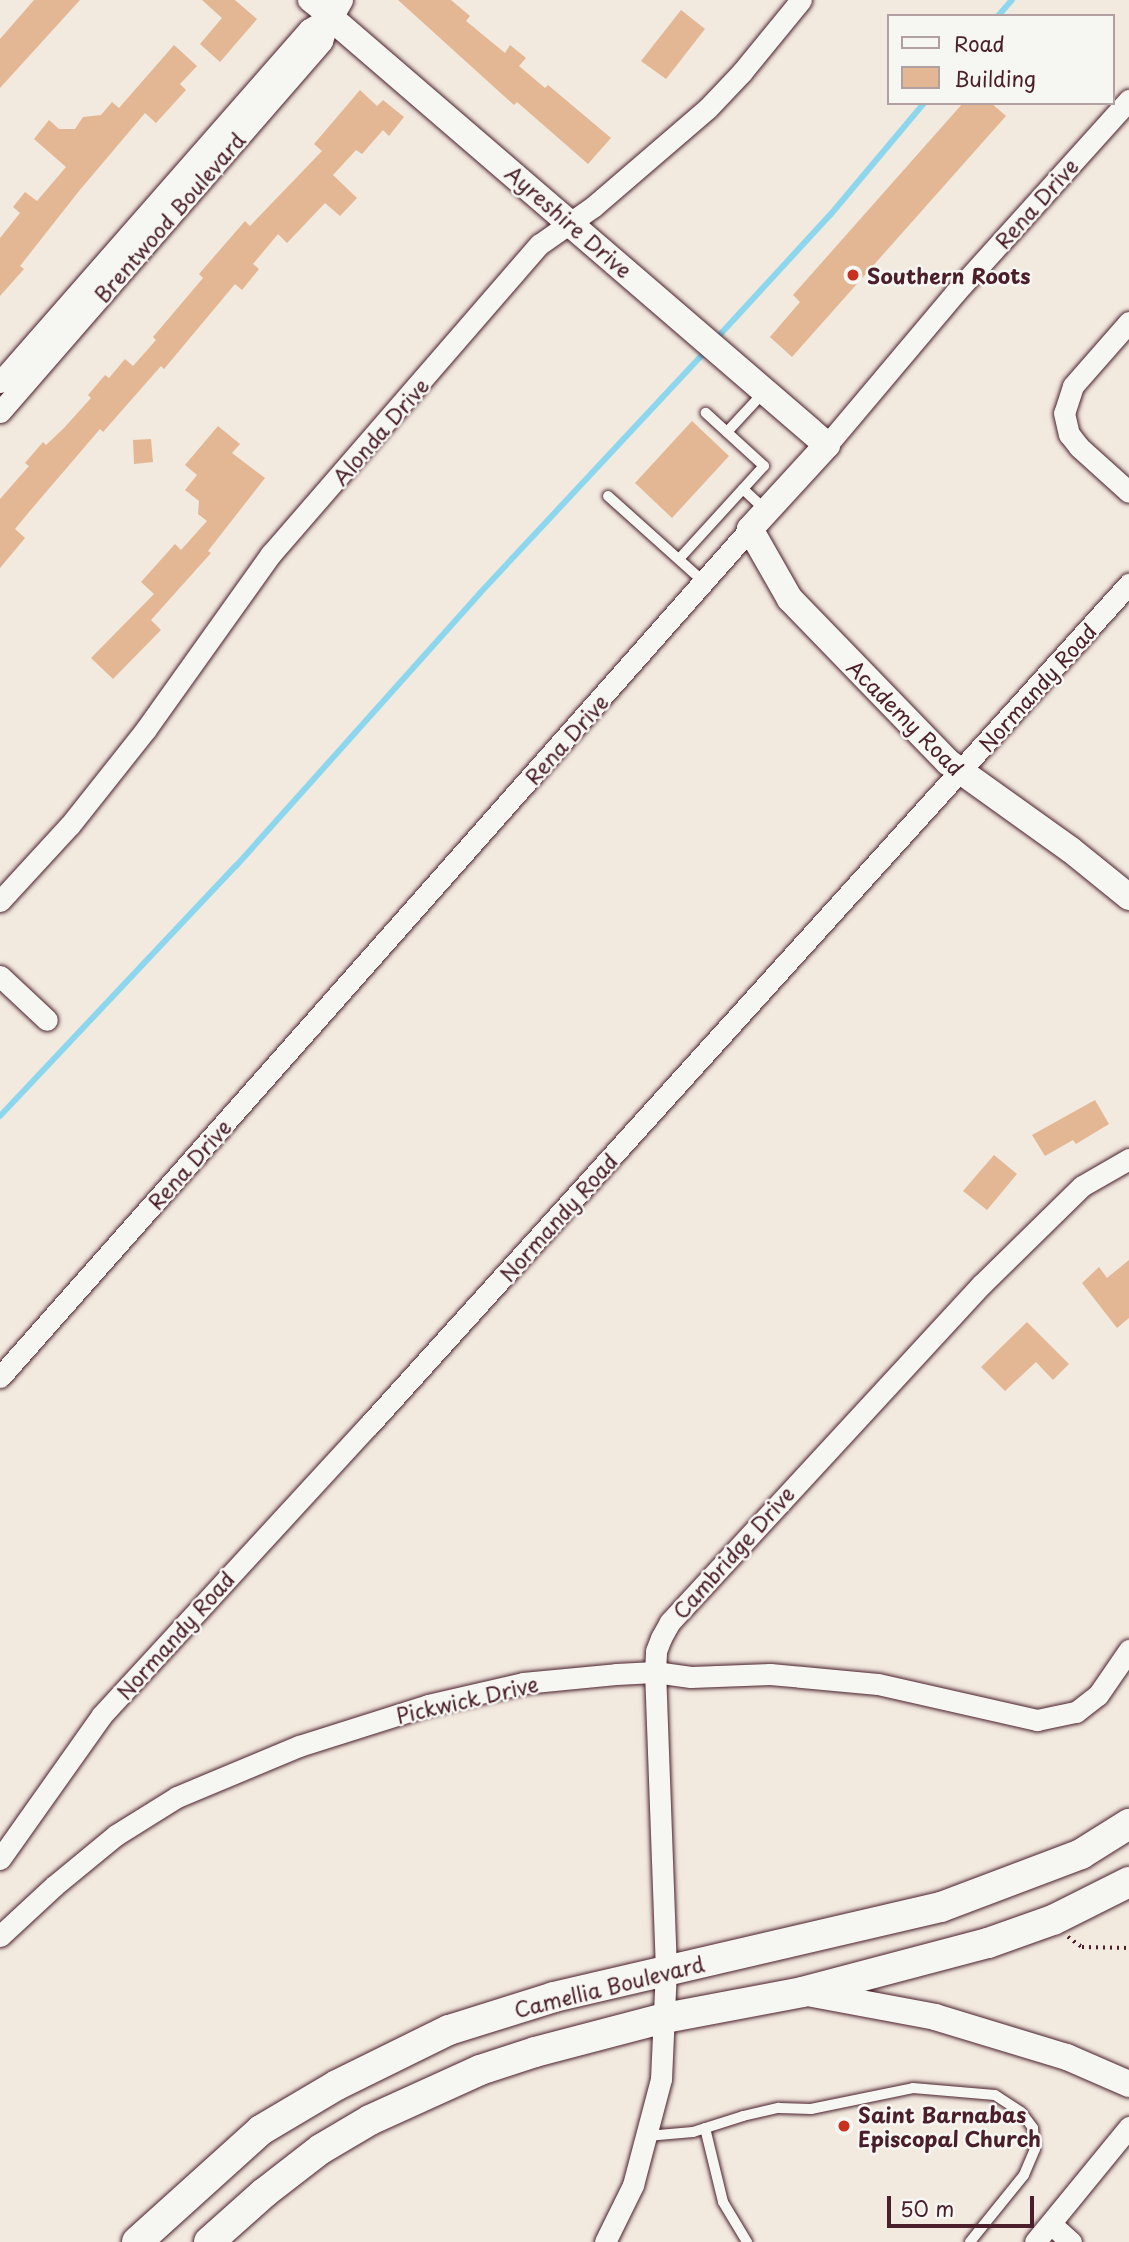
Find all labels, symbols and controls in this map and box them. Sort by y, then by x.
legend [888,14,1115,105]
text: Road [954,27,1005,59]
text: Building [954,62,1036,94]
street label: Brentwood Boulevard [89,127,249,307]
street label: Rena Drive [989,153,1083,253]
street label: Ayreshire Drive [501,160,637,282]
place label: Southern Roots [867,262,1030,288]
marker: Southern Roots [845,267,861,283]
street label: Alonda Drive [327,373,433,489]
street label: Normandy Road [973,618,1101,756]
street label: Academy Road [843,654,969,780]
street label: Rena Drive [519,689,613,789]
street label: Rena Drive [142,1114,236,1214]
street label: Normandy Road [494,1148,622,1286]
street label: Cambridge Drive [667,1480,799,1624]
street label: Normandy Road [111,1566,239,1704]
street label: Pickwick Drive [393,1670,541,1728]
street label: Camellia Boulevard [511,1950,707,2022]
place label: Saint Barnabas Episcopal Church [858,2101,1042,2151]
marker: Saint Barnabas Episcopal Church [836,2118,852,2134]
scale bar [891,2182,1038,2226]
text: 50 m [900,2192,954,2224]

